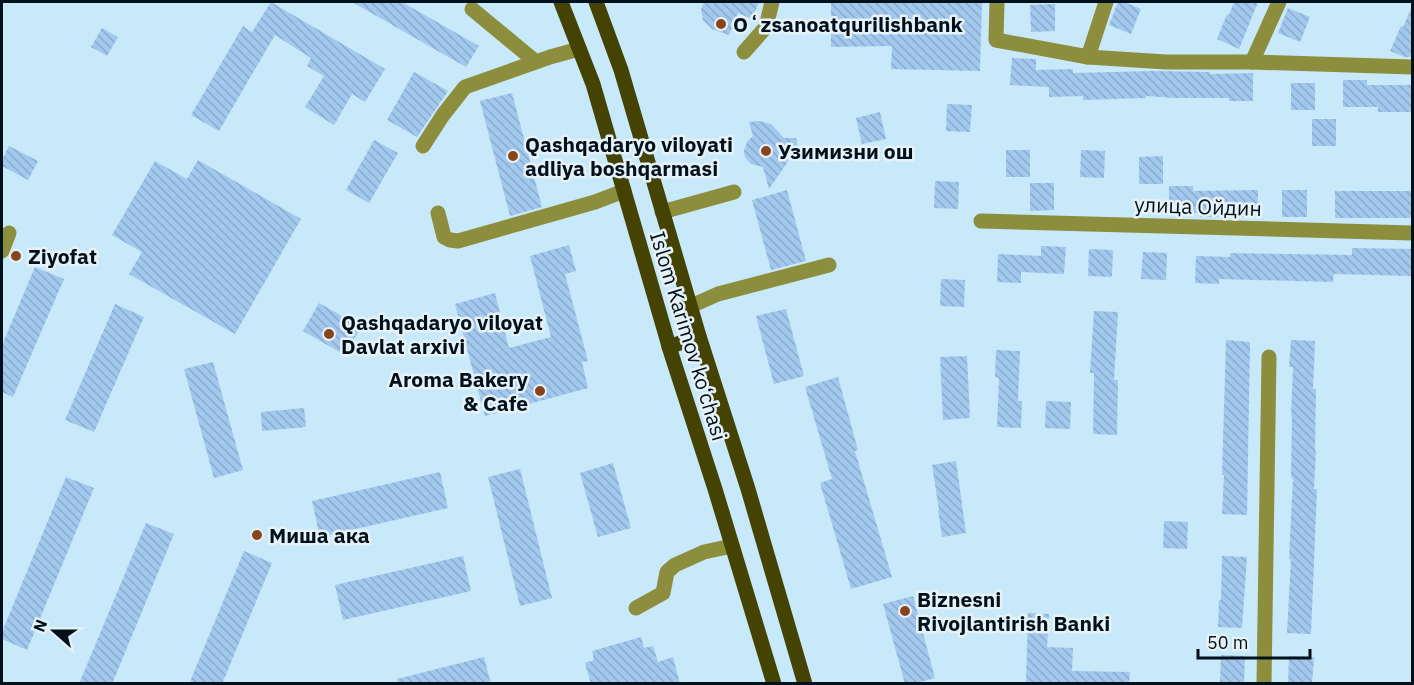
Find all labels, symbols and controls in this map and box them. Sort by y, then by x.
place label: Oʻzsanoatqurilishbank [733,10,964,38]
marker: Oʻzsanoatqurilishbank [714,17,728,31]
place label: Qashqadaryo viloyati adliya boshqarmasi [525,130,733,182]
place label: Узимизни ош [778,137,913,165]
marker: Узимизни ош [759,144,773,158]
marker: Qashqadaryo viloyati adliya boshqarmasi [506,149,520,163]
street label: улица Ойдин [1134,190,1262,222]
street label: Islom Karimov ko‘chasi [644,228,734,444]
place label: Ziyofat [28,242,97,270]
marker: Ziyofat [9,249,23,263]
place label: Qashqadaryo viloyat Davlat arxivi [341,308,543,360]
marker: Qashqadaryo viloyat Davlat arxivi [322,327,336,341]
place label: Aroma Bakery & Cafe [389,365,529,417]
marker: Aroma Bakery & Cafe [533,384,547,398]
place label: Миша ака [269,521,370,549]
marker: Миша ака [250,528,264,542]
place label: Biznesni Rivojlantirish Banki [917,585,1110,637]
north arrow [24,601,84,661]
marker: Biznesni Rivojlantirish Banki [898,604,912,618]
text: N [29,617,51,635]
scale bar [1198,622,1310,660]
text: 50 m [1207,631,1249,654]

